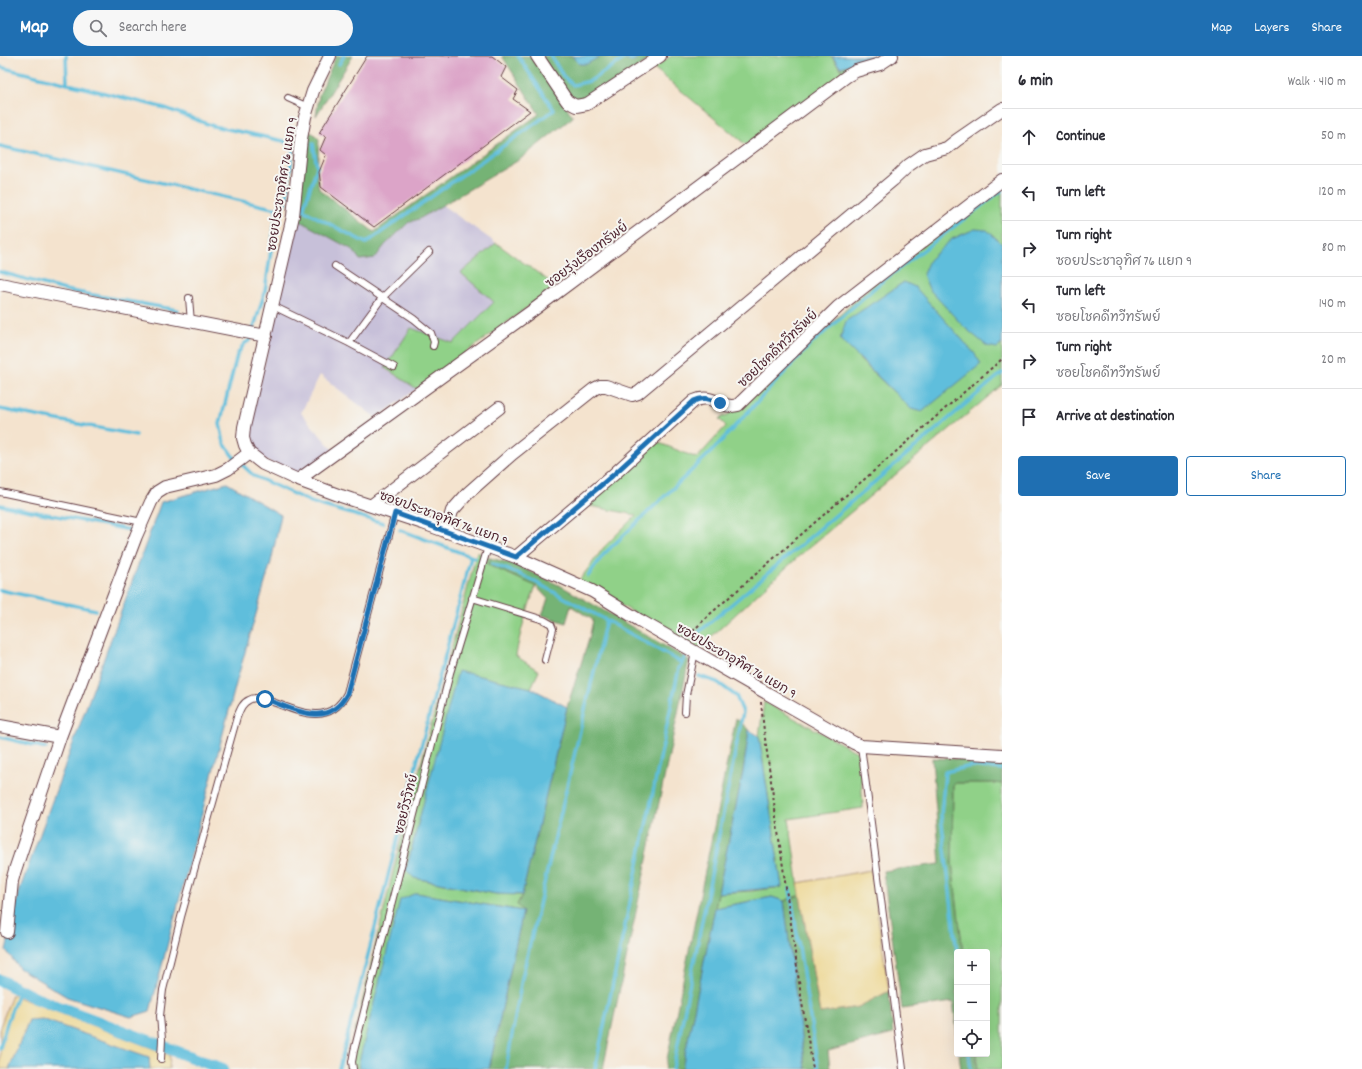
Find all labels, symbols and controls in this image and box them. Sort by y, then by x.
search box [73,10,353,46]
text: Map [20,15,49,42]
icon: search [87,17,109,39]
text: Search here [119,17,187,39]
text: Map [1211,18,1232,38]
text: Layers [1254,18,1289,38]
text: Share [1311,18,1342,38]
text: 6 min [1018,70,1053,94]
text: Walk · 410 m [1288,73,1346,92]
street label: ซอยประชาอุทิศ 76 แยก 9 [263,116,303,253]
icon: ahead [1018,126,1040,148]
text: Continue [1056,126,1105,148]
text: 50 m [1321,127,1346,146]
icon: left [1018,182,1040,204]
text: Turn left [1056,182,1105,204]
text: 120 m [1318,183,1346,202]
street label: ซอยรุ่งเรืองทรัพย์ [541,217,633,293]
text: Turn right [1056,225,1112,247]
icon: right [1018,238,1040,260]
text: 80 m [1322,239,1346,258]
text: ซอยประชาอุทิศ 76 แยก 9 [1056,253,1192,272]
text: Turn left [1056,281,1105,303]
icon: left [1018,294,1040,316]
text: 140 m [1319,295,1346,314]
street label: ซอยโชคดีทวีทรัพย์ [733,305,823,393]
text: ซอยโชคดีทวีทรัพย์ [1056,309,1161,328]
text: Turn right [1056,337,1112,359]
icon: right [1018,350,1040,372]
text: 20 m [1321,351,1346,370]
text: ซอยโชคดีทวีทรัพย์ [1056,365,1161,384]
route end [711,394,729,412]
icon: arrive [1018,406,1040,428]
text: Arrive at destination [1056,406,1174,428]
button: Save [1018,456,1178,496]
button: Share [1186,456,1346,496]
street label: ซอยประชาอุทิศ 76 แยก 9 [376,487,510,552]
street label: ซอยประชาอุทิศ 76 แยก 9 [672,620,799,704]
route start [256,690,274,708]
street label: ซอยวีรวิทย์ [389,772,424,837]
map controls [954,949,990,1057]
button: + [954,949,990,985]
button: − [954,985,990,1021]
button: locate [954,1021,990,1057]

